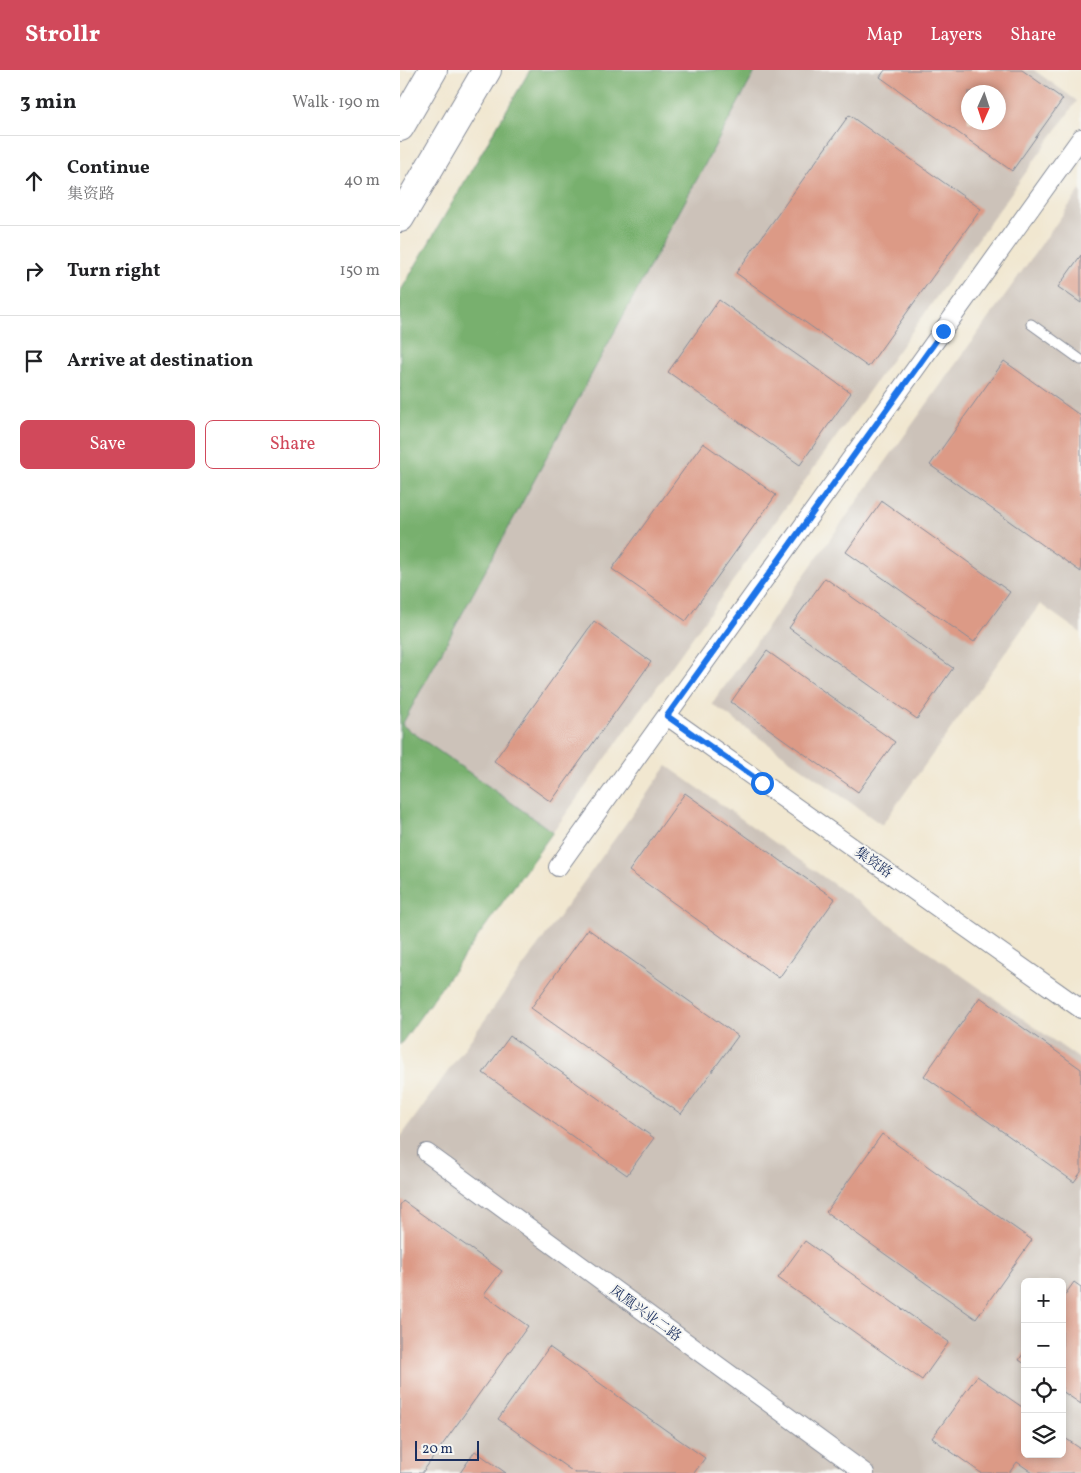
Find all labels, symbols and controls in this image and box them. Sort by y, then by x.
text: Strollr [25,18,100,52]
text: Map [866,23,902,48]
text: Layers [930,23,982,48]
text: Share [1010,23,1056,48]
north arrow [961,85,1006,130]
text: 3 min [20,88,76,117]
text: Walk · 190 m [292,92,380,114]
text: Continue [67,155,150,181]
icon: ahead [20,167,48,195]
text: 40 m [344,170,380,192]
text: 集资路 [67,184,115,206]
icon: right [20,257,48,285]
text: Turn right [67,258,160,284]
text: 150 m [339,260,380,282]
route end [932,320,955,343]
icon: arrive [20,347,48,375]
text: Arrive at destination [67,348,253,374]
button: Save [20,420,195,469]
button: Share [205,420,380,469]
route start [751,772,774,795]
street label: 集资路 [850,843,896,883]
map controls [1021,1278,1066,1458]
button: + [1021,1278,1066,1323]
street label: 凤凰兴业二路 [606,1282,685,1347]
button: − [1021,1323,1066,1368]
button: locate [1021,1368,1066,1413]
button: layers [1021,1413,1066,1458]
scale bar [415,1438,479,1461]
text: 20 m [422,1440,453,1459]

